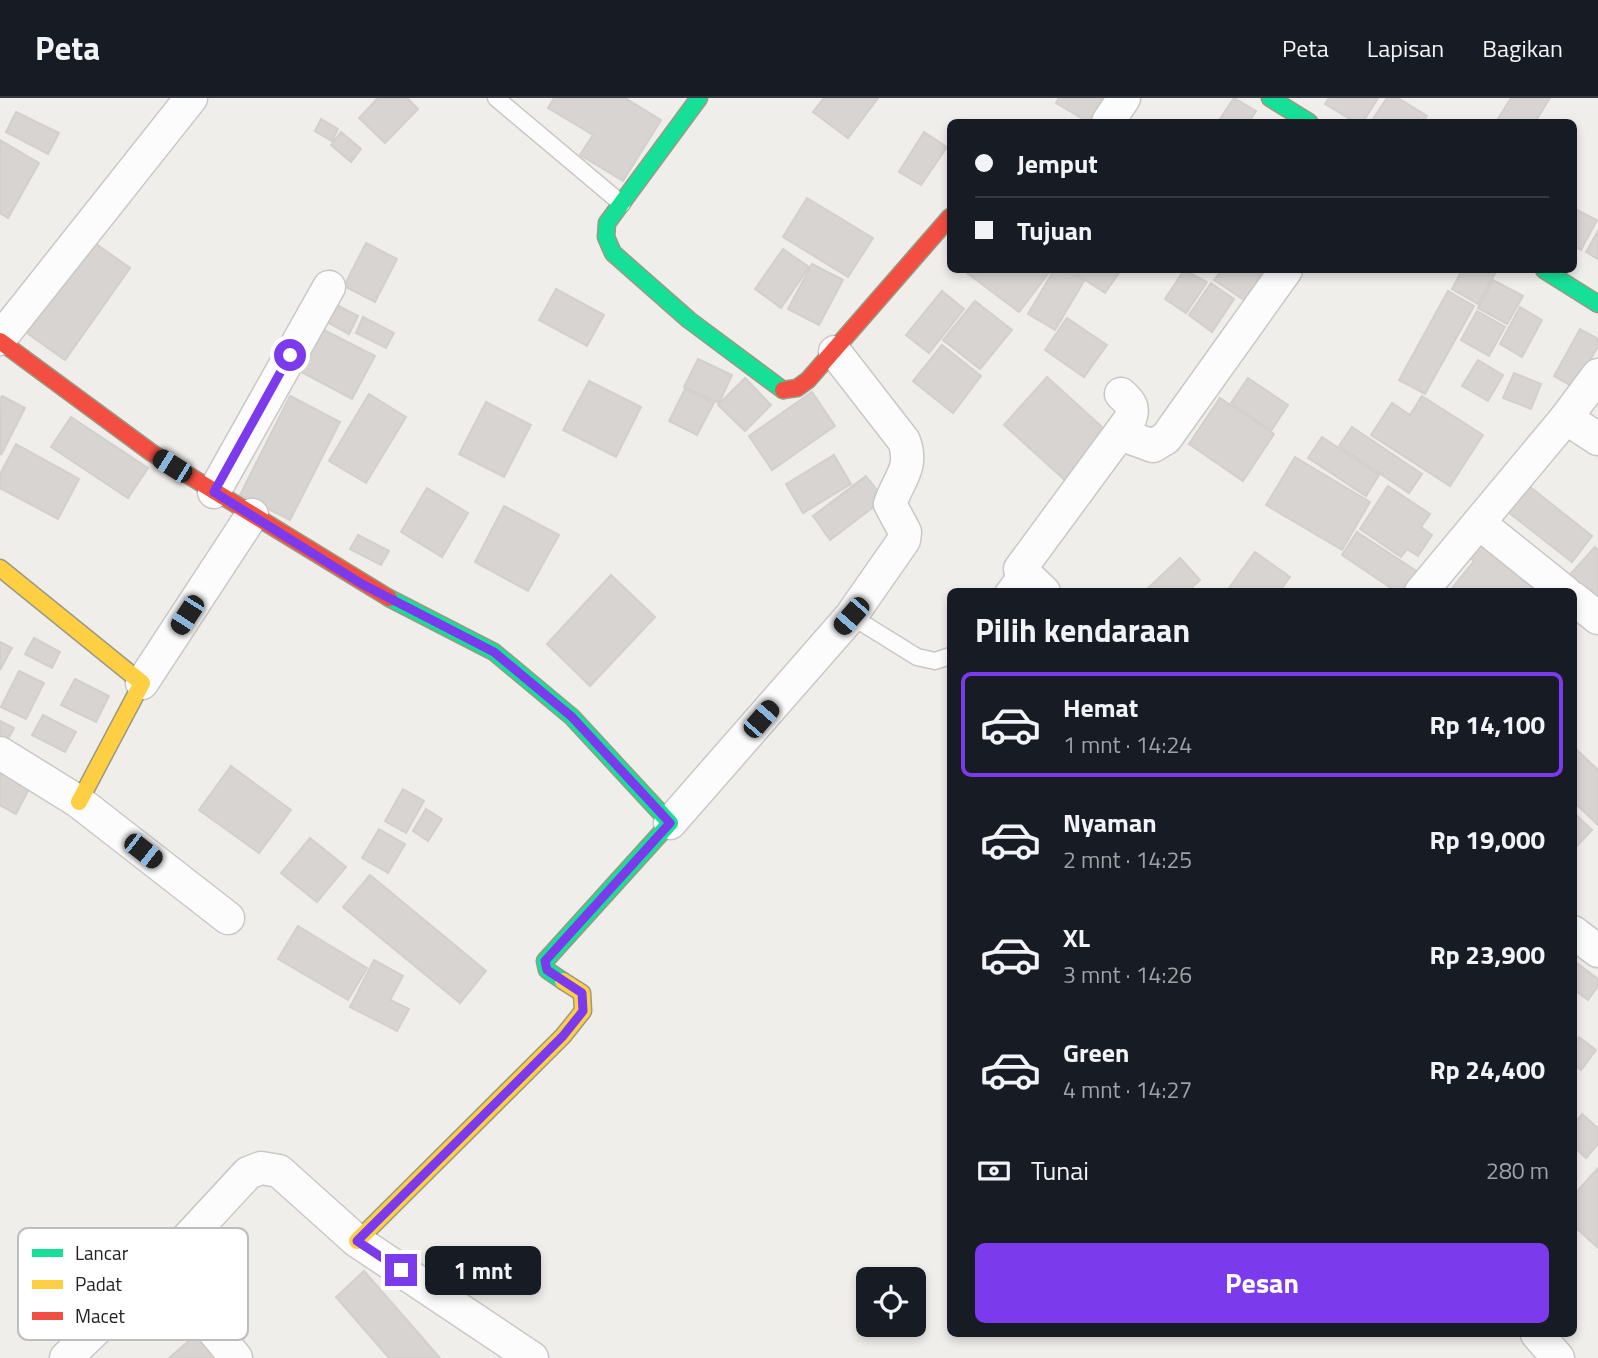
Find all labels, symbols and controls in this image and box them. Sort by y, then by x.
text: Peta [35,23,100,73]
text: Peta [1282,30,1329,66]
text: Lapisan [1367,30,1444,66]
text: Bagikan [1482,30,1563,66]
text: Jemput [1017,144,1098,183]
text: Tujuan [1017,211,1092,250]
route start [274,339,306,371]
car [149,446,196,486]
car [167,592,208,638]
car [830,593,873,639]
text: Pilih kendaraan [975,606,1190,654]
text: Hemat [1063,688,1138,727]
icon: car [979,693,1042,756]
car [740,696,783,742]
text: Rp 14,100 [1429,705,1545,744]
text: 1 mnt · 14:24 [1063,727,1192,762]
text: Nyaman [1063,803,1157,842]
icon: car [979,808,1042,871]
text: Rp 19,000 [1429,820,1545,859]
car [120,830,167,872]
text: 2 mnt · 14:25 [1063,842,1192,877]
text: XL [1063,918,1090,957]
icon: car [979,923,1042,986]
text: Rp 23,900 [1429,935,1545,974]
text: 3 mnt · 14:26 [1063,957,1192,992]
text: Green [1063,1033,1129,1072]
icon: car [979,1038,1042,1101]
text: Rp 24,400 [1429,1050,1545,1089]
text: 4 mnt · 14:27 [1063,1072,1192,1107]
text: Tunai [1031,1151,1089,1190]
icon: cash [975,1152,1013,1190]
text: 280 m [1486,1153,1549,1188]
legend [18,1228,248,1340]
text: Lancar [75,1238,129,1267]
button: Pesan [975,1243,1549,1323]
callout: 1 mnt [426,1246,541,1294]
text: 1 mnt [454,1253,512,1288]
route end [385,1254,417,1286]
map controls [856,1267,926,1337]
button: locate [856,1267,926,1337]
text: Padat [75,1269,122,1298]
text: Macet [75,1301,125,1330]

